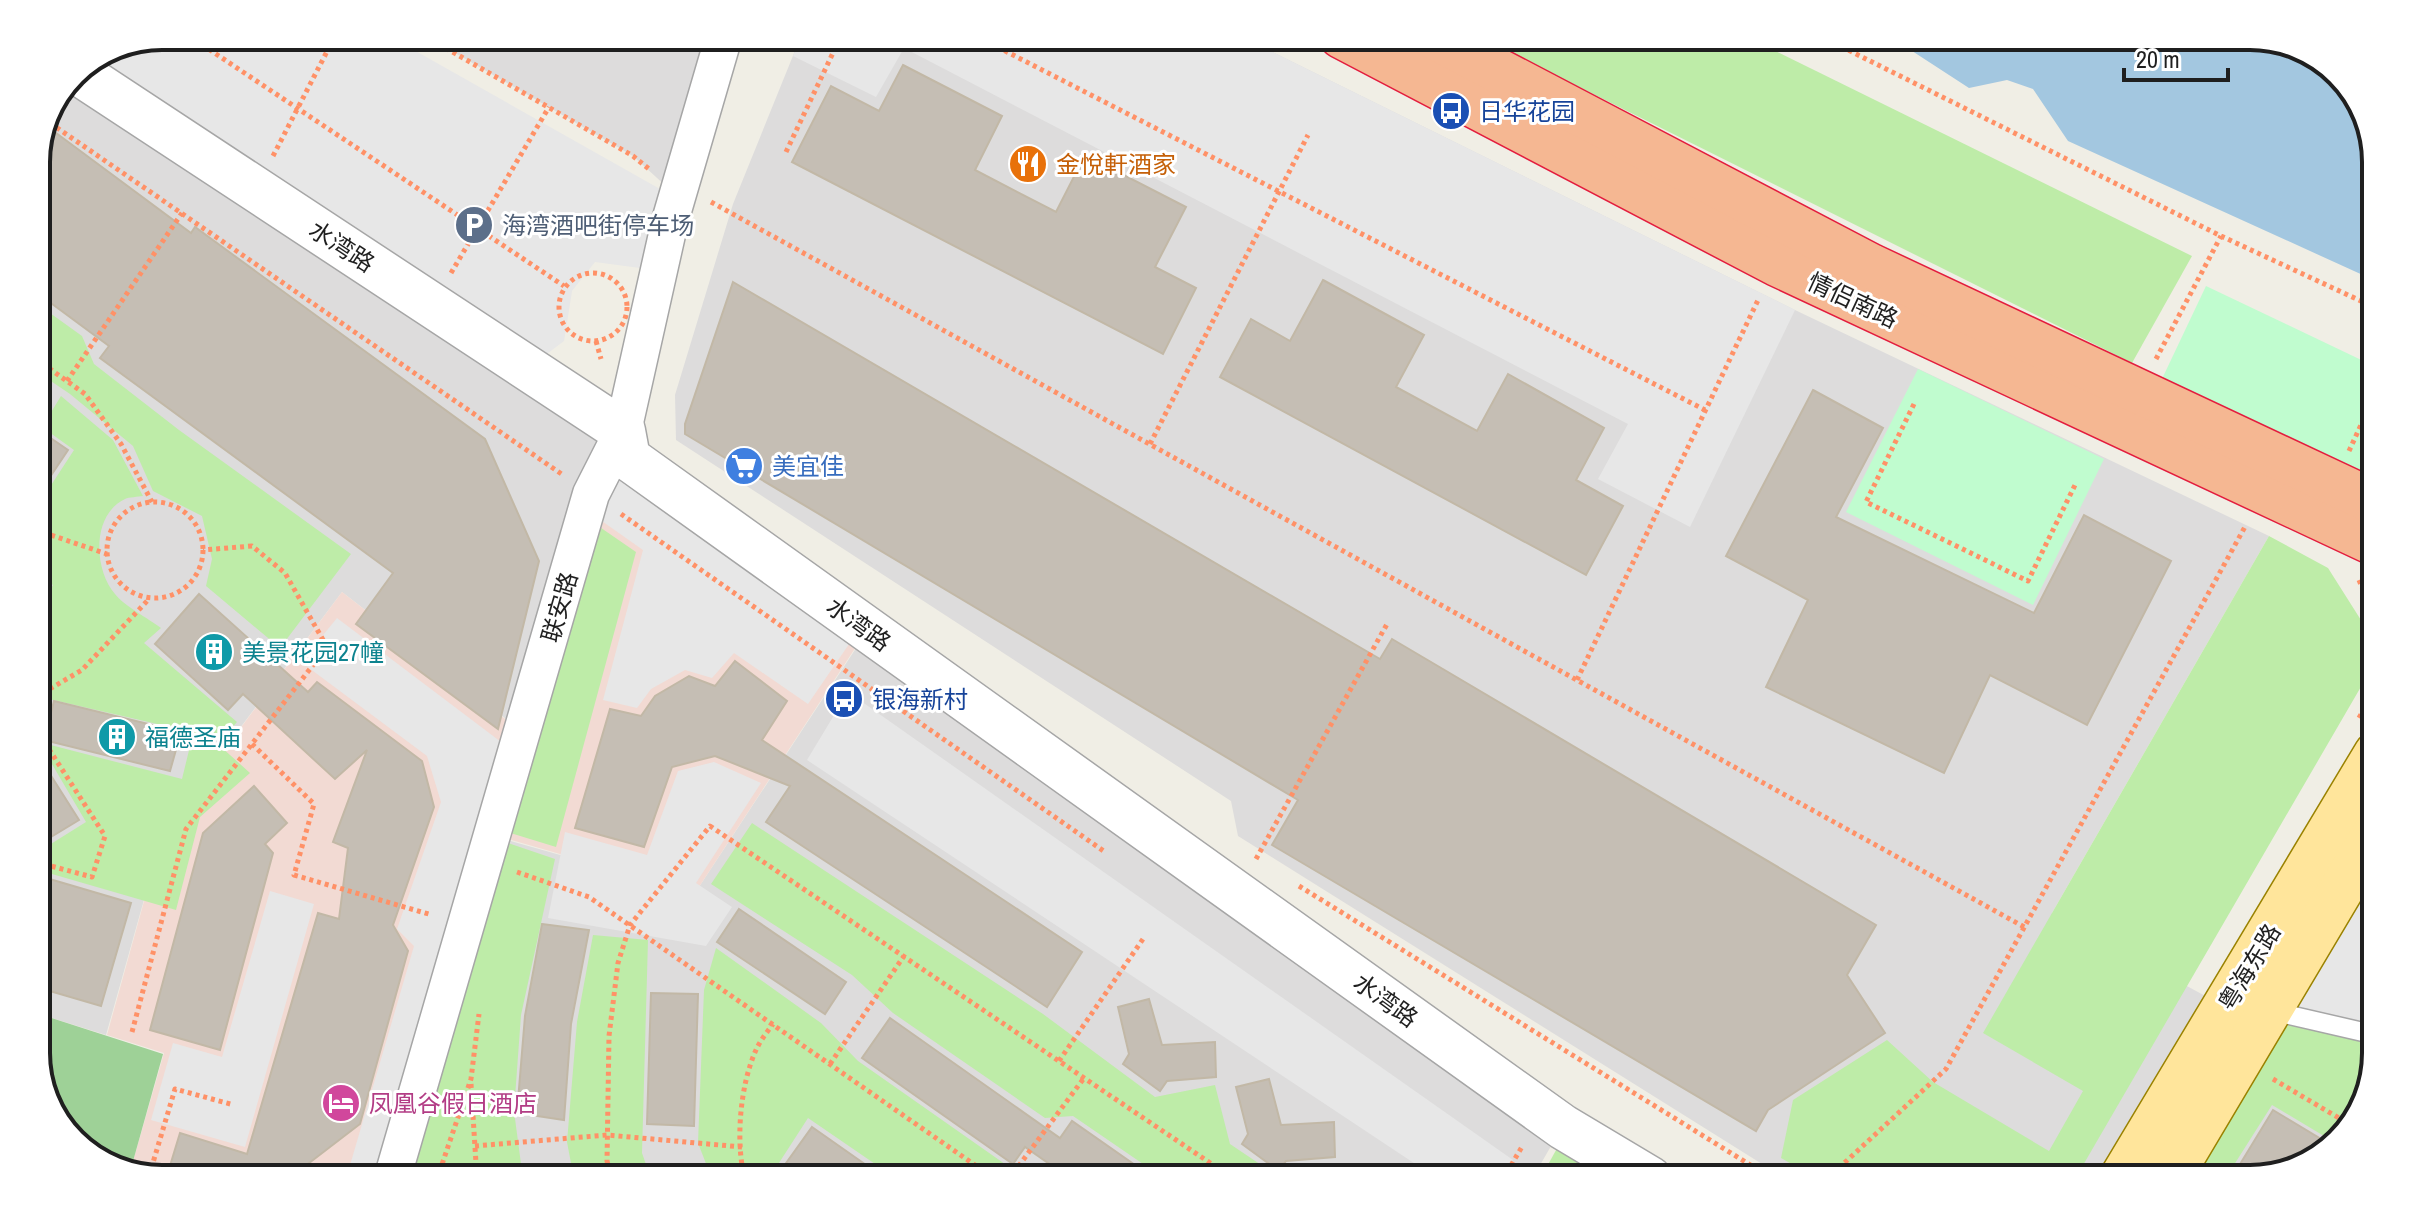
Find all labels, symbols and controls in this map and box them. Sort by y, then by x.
scale bar [2124,32,2228,82]
text: 20 m [2136,43,2180,75]
bus stop icon: 日华花园 [1430,90,1472,132]
place label: 日华花园 [1479,95,1575,127]
restaurant icon: 金悅軒酒家 [1007,143,1049,185]
place label: 金悅軒酒家 [1056,148,1176,180]
parking icon: 海湾酒吧街停车场 [453,204,495,246]
place label: 海湾酒吧街停车场 [502,209,694,241]
street label: 水湾路 [303,213,381,279]
street label: 情侣南路 [1803,265,1903,335]
supermarket icon: 美宜佳 [723,445,765,487]
place label: 美宜佳 [772,450,844,482]
street label: 联安路 [534,568,584,646]
street label: 水湾路 [820,590,898,658]
building icon: 美景花园27幢 [193,631,235,673]
place label: 美景花园27幢 [242,636,384,668]
bus stop icon: 银海新村 [823,678,865,720]
place label: 银海新村 [872,683,968,715]
building icon: 福德圣庙 [96,716,138,758]
place label: 福德圣庙 [145,721,241,753]
street label: 粤海东路 [2211,918,2287,1016]
street label: 水湾路 [1347,966,1425,1034]
hotel icon: 凤凰谷假日酒店 [320,1082,362,1124]
place label: 凤凰谷假日酒店 [369,1087,537,1119]

